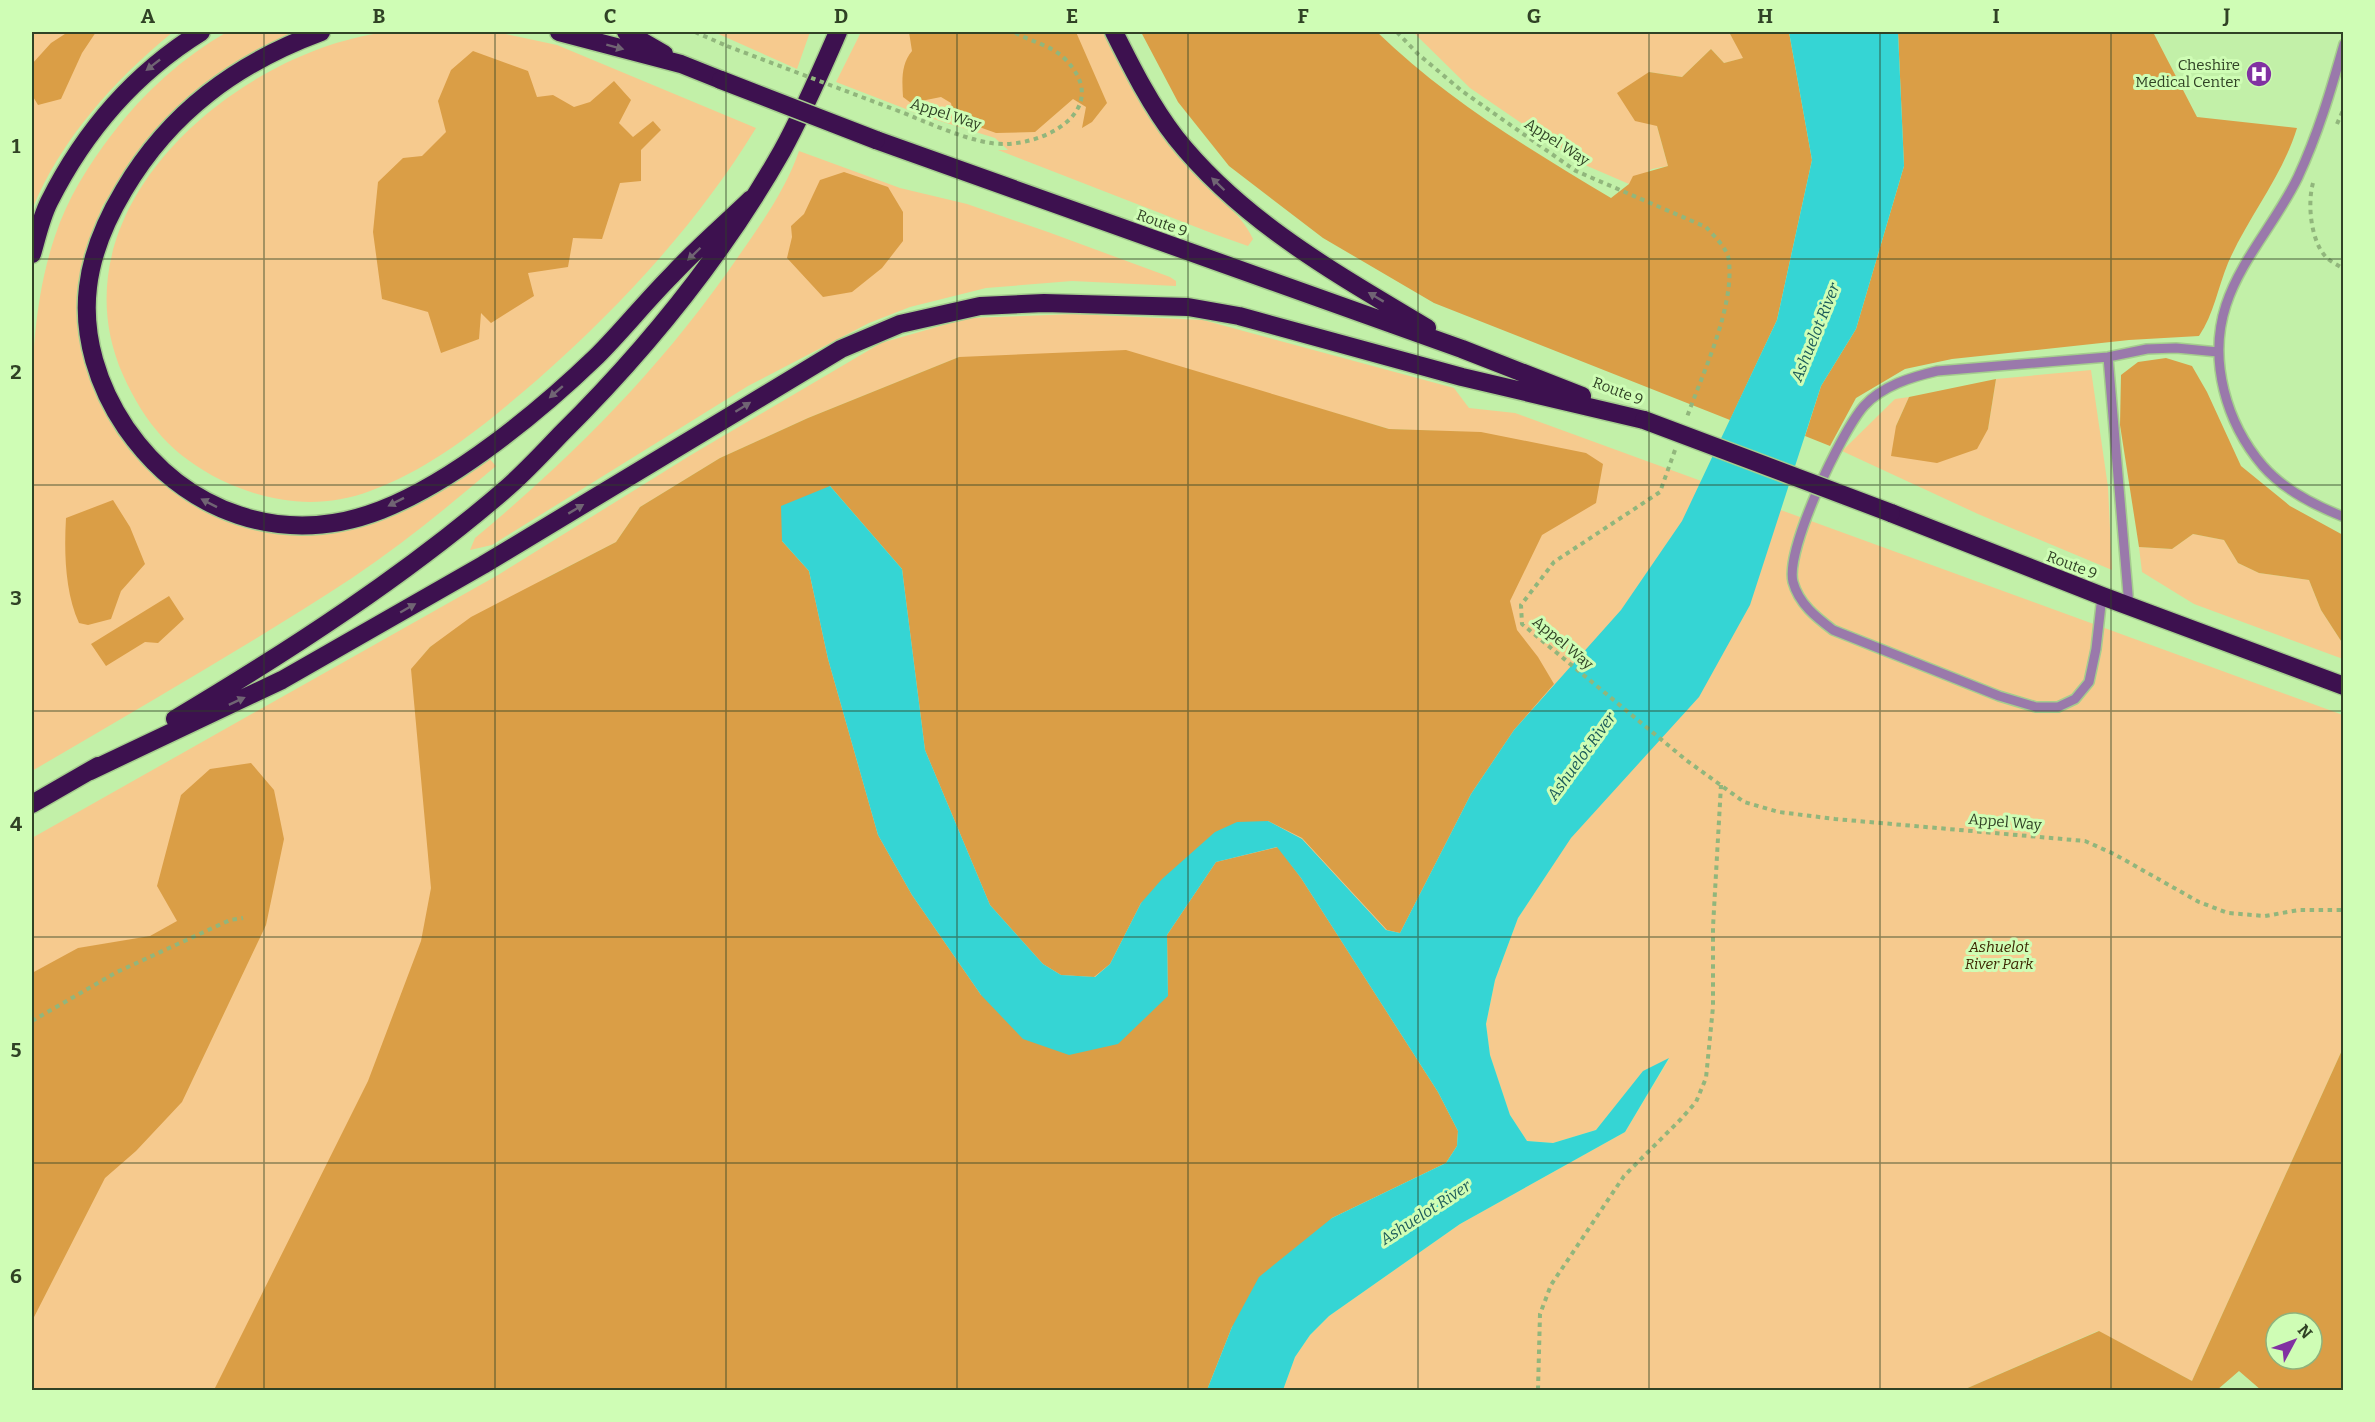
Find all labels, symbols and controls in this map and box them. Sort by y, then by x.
text: A [141,4,156,28]
text: B [373,4,386,28]
text: C [604,4,616,28]
text: D [834,4,848,28]
text: E [1066,4,1078,28]
text: F [1297,4,1309,28]
text: G [1527,4,1541,28]
text: H [1757,4,1773,28]
text: I [1992,4,2000,28]
text: J [2223,4,2231,28]
one-way arrow [607,43,625,52]
place label: Cheshire Medical Center [2135,56,2240,91]
one-way arrow [145,59,161,71]
hospital icon: Cheshire Medical Center [2244,59,2274,89]
street label: Appel Way [908,94,984,134]
street label: Appel Way [1521,114,1593,170]
text: 1 [12,134,21,158]
one-way arrow [1212,177,1226,191]
street label: Route 9 [1134,206,1190,240]
one-way arrow [687,246,701,260]
water label: Ashuelot River [1787,279,1844,385]
one-way arrow [1368,292,1384,303]
text: 2 [10,360,22,384]
street label: Route 9 [1590,373,1646,409]
one-way arrow [548,385,564,398]
one-way arrow [734,401,751,412]
one-way arrow [388,497,405,507]
one-way arrow [200,498,218,508]
one-way arrow [568,503,584,514]
street label: Route 9 [2044,547,2100,583]
text: 3 [10,586,22,610]
one-way arrow [400,602,416,613]
street label: Appel Way [1529,612,1597,674]
one-way arrow [229,697,246,706]
water label: Ashuelot River [1543,707,1621,805]
street label: Appel Way [1968,810,2042,834]
text: 4 [10,812,22,836]
park label: Ashuelot River Park [1965,938,2034,973]
text: 5 [11,1038,22,1062]
water label: Ashuelot River [1376,1175,1475,1249]
text: 6 [10,1264,22,1288]
north arrow [2264,1311,2324,1371]
text: N [2294,1321,2316,1342]

